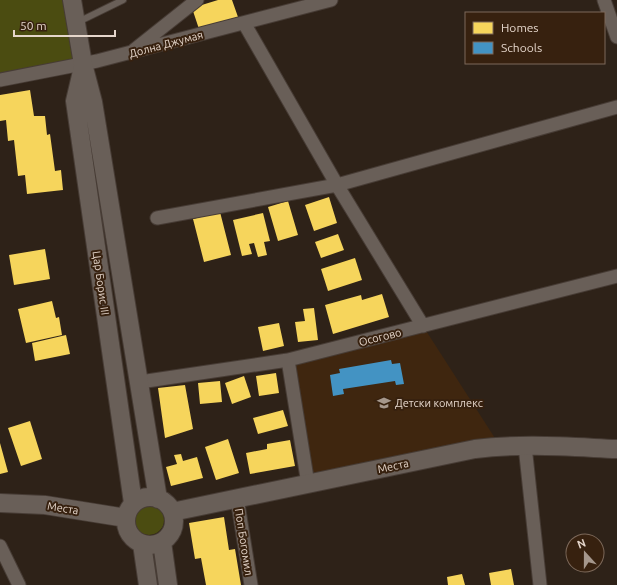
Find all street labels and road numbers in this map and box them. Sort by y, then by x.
street label: Долна Джумая [128,28,204,60]
street label: Цар Борис III [91,250,111,316]
street label: Осогово [357,326,403,348]
street label: Места [376,457,410,475]
street label: Места [47,500,79,516]
street label: Поп Богомил [233,508,255,576]

